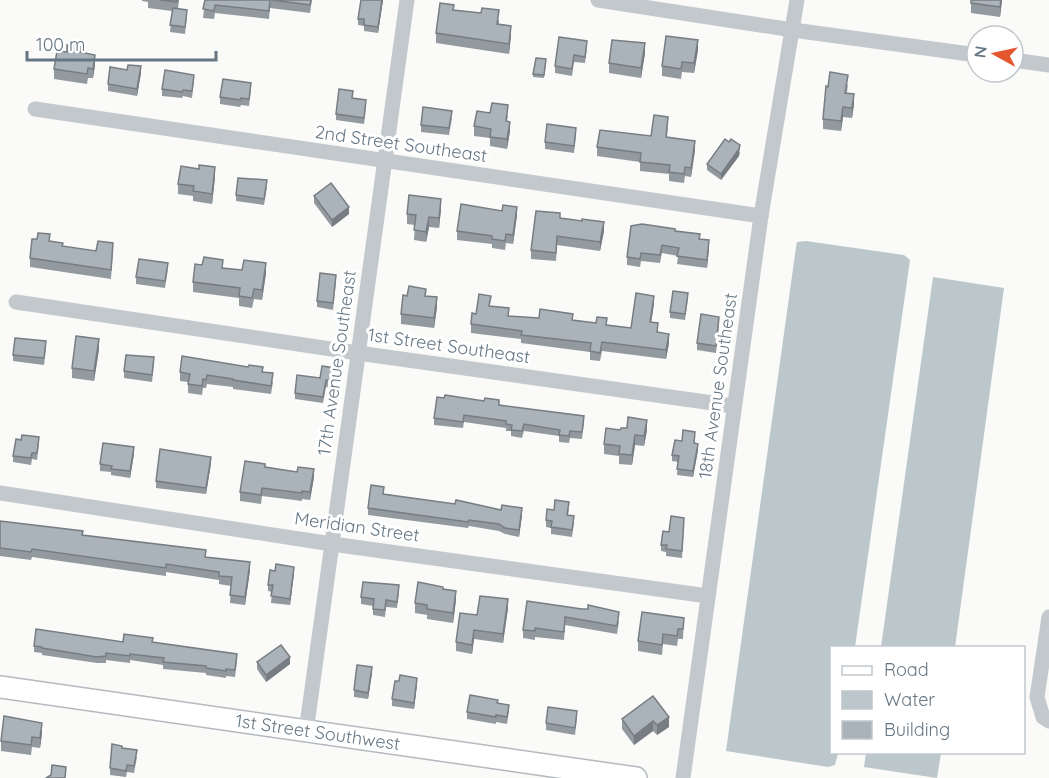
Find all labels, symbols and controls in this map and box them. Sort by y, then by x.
scale bar [27,24,216,62]
north arrow [965,24,1025,84]
text: 100 m [36,33,85,56]
text: N [969,45,991,59]
street label: 2nd Street Southeast [314,120,489,167]
street label: 17th Avenue Southeast [312,269,361,457]
street label: 18th Avenue Southeast [693,292,742,480]
street label: 1st Street Southeast [367,323,532,368]
street label: Meridian Street [293,506,421,547]
legend [830,646,1025,754]
text: Road [884,658,929,681]
text: Water [884,688,935,711]
street label: 1st Street Southwest [234,709,402,755]
text: Building [884,718,950,741]

